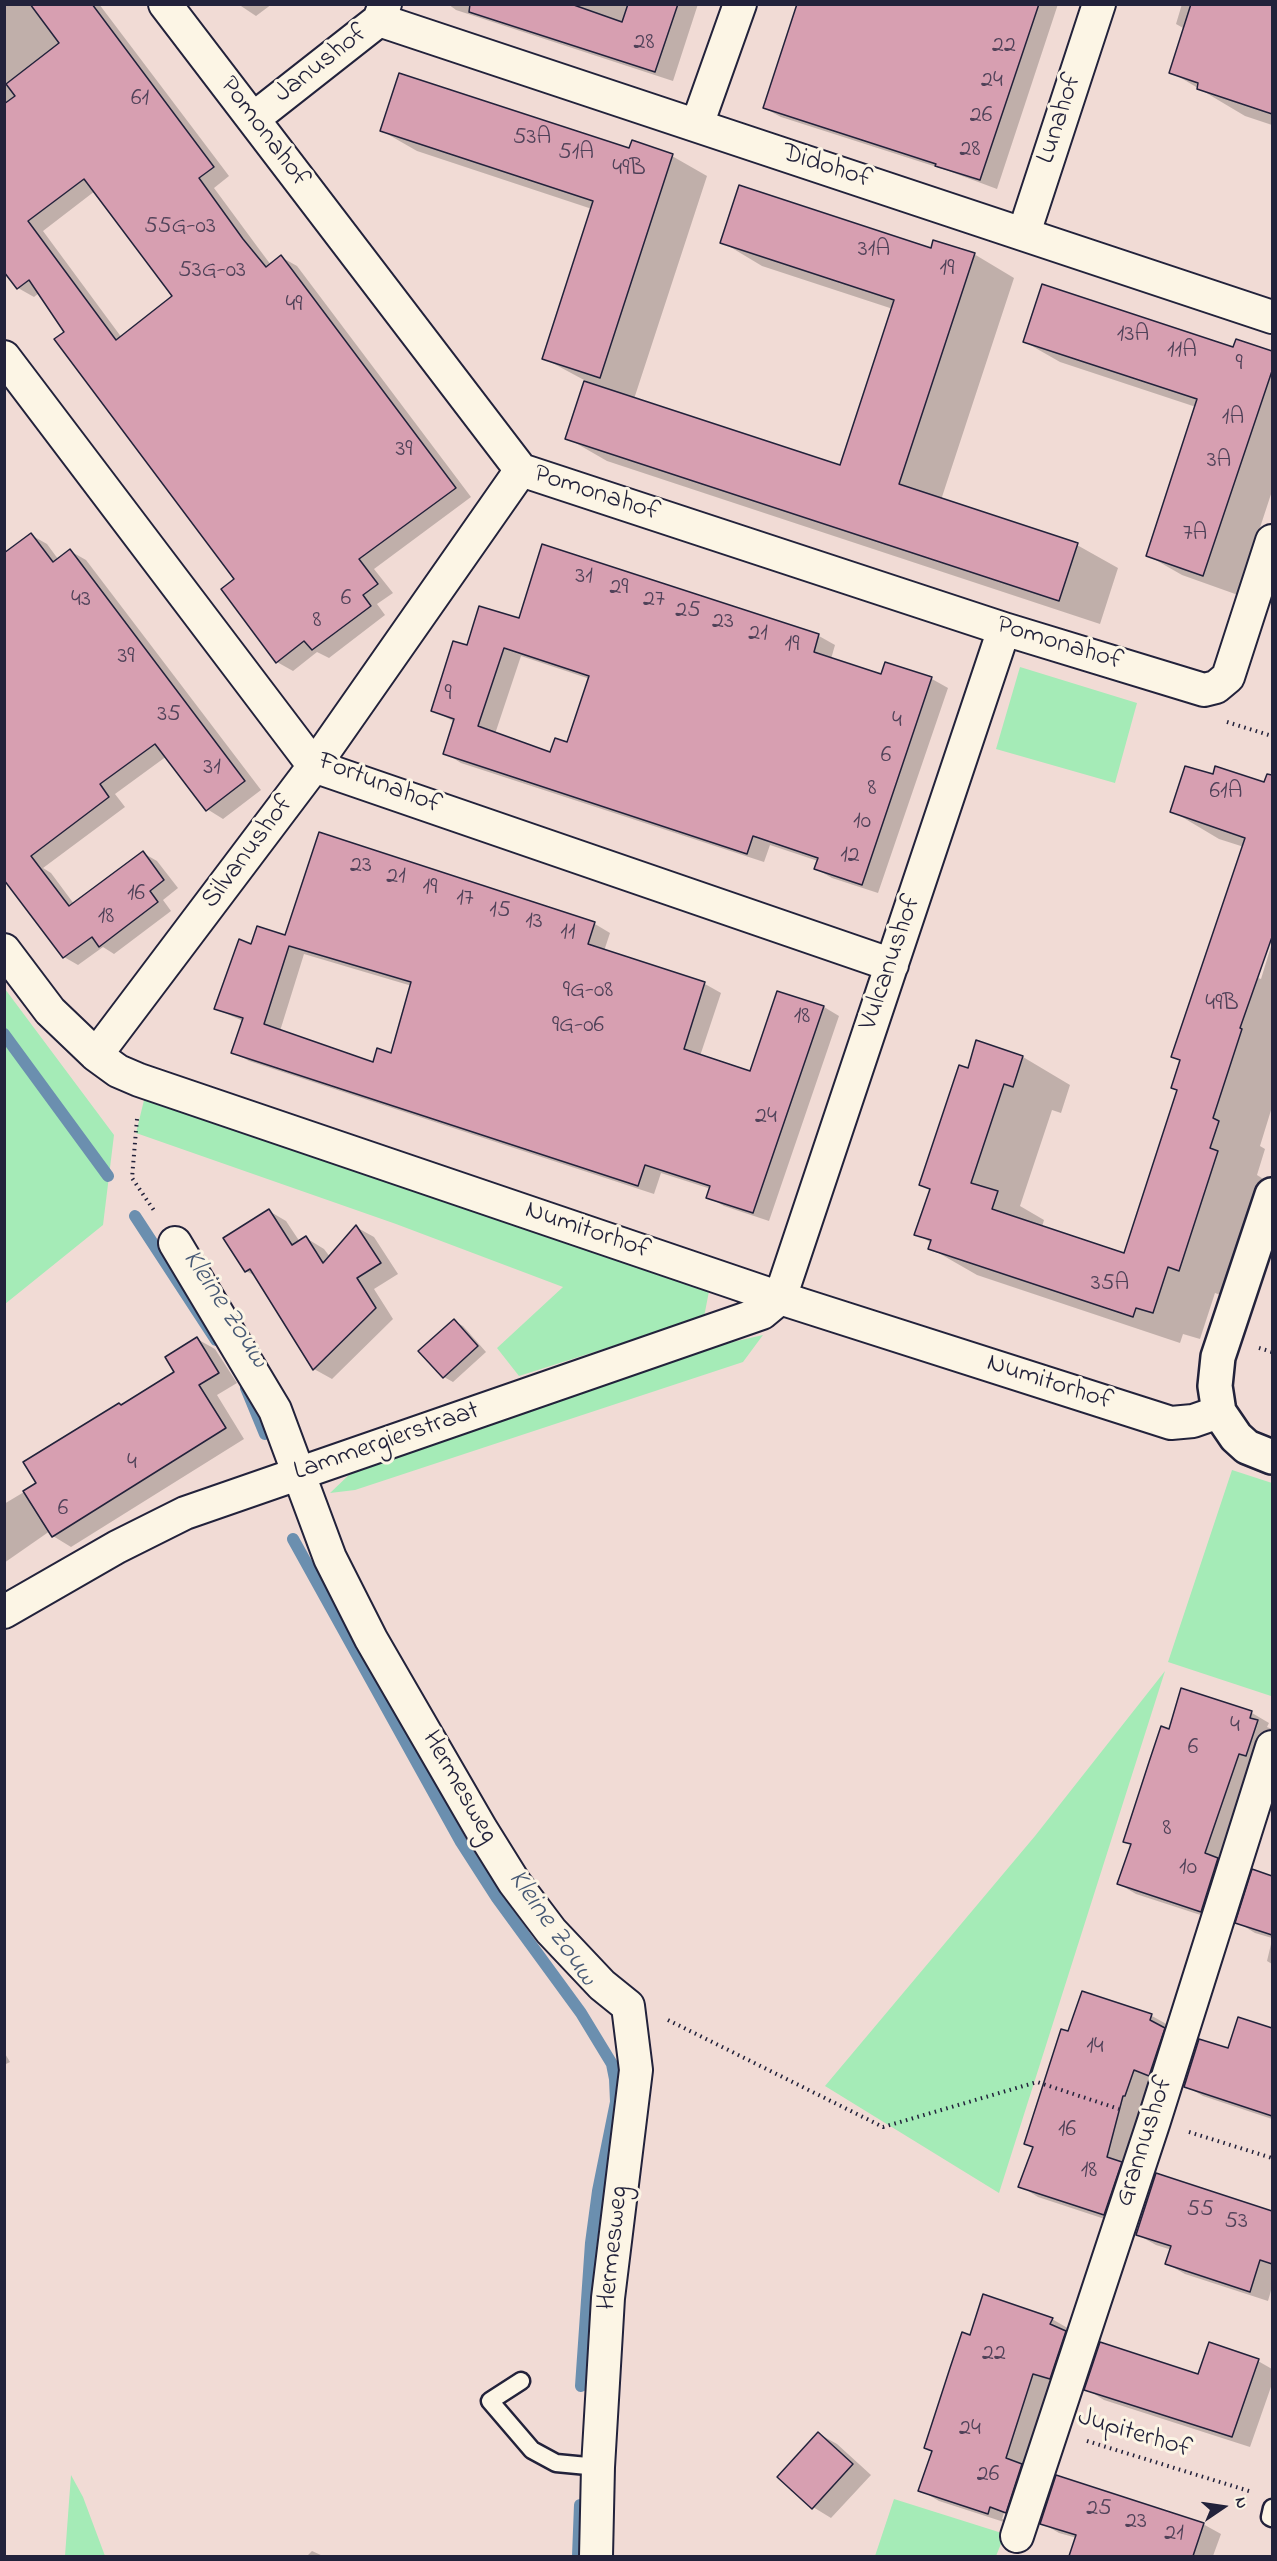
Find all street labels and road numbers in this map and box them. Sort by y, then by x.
street label: Janushof [269,19,375,111]
street label: Lunahof [1031,70,1091,168]
street label: Pomonahof [211,71,315,195]
street label: Didohof [777,138,875,198]
street label: Pomonahof [529,459,663,531]
street label: Pomonahof [992,610,1126,680]
street label: Fortunahof [313,747,445,823]
street label: Silvanushof [196,790,302,916]
street label: Vulcanushof [854,891,930,1035]
street label: Numitorhof [520,1195,654,1269]
street label: Numitorhof [982,1348,1116,1420]
street label: Lammergierstraat [290,1396,484,1490]
street label: Hermesweg [413,1726,503,1850]
street label: Grannushof [1110,2073,1182,2211]
street label: Hermesweg [592,2184,638,2312]
street label: Jupiterhof [1073,2402,1195,2468]

